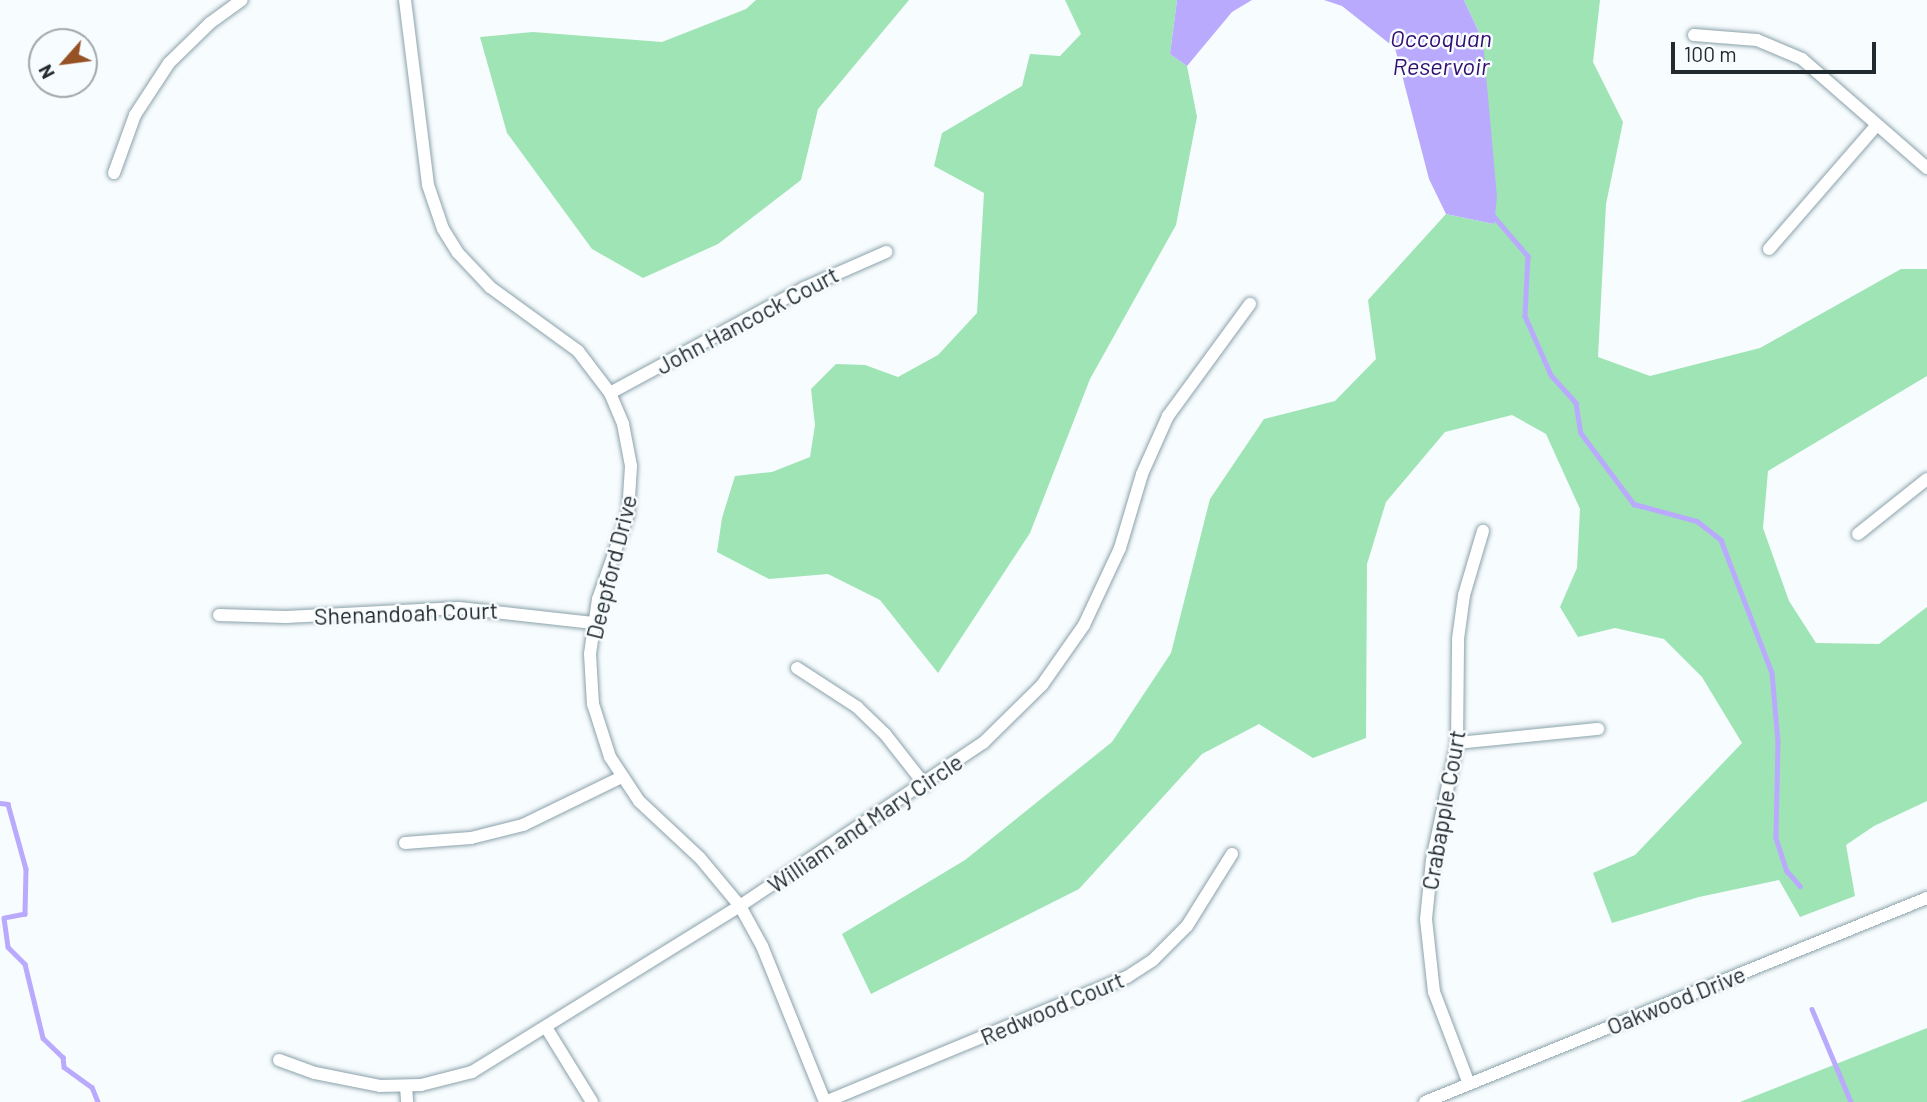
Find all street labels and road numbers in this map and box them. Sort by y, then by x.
street label: John Hancock Court [651,260,843,380]
street label: Deepford Drive [580,492,642,642]
street label: Shenandoah Court [314,596,498,630]
street label: Crabapple Court [1415,728,1471,892]
street label: William and Mary Circle [762,748,968,898]
street label: Oakwood Drive [1603,960,1749,1040]
street label: Redwood Court [976,965,1128,1051]

